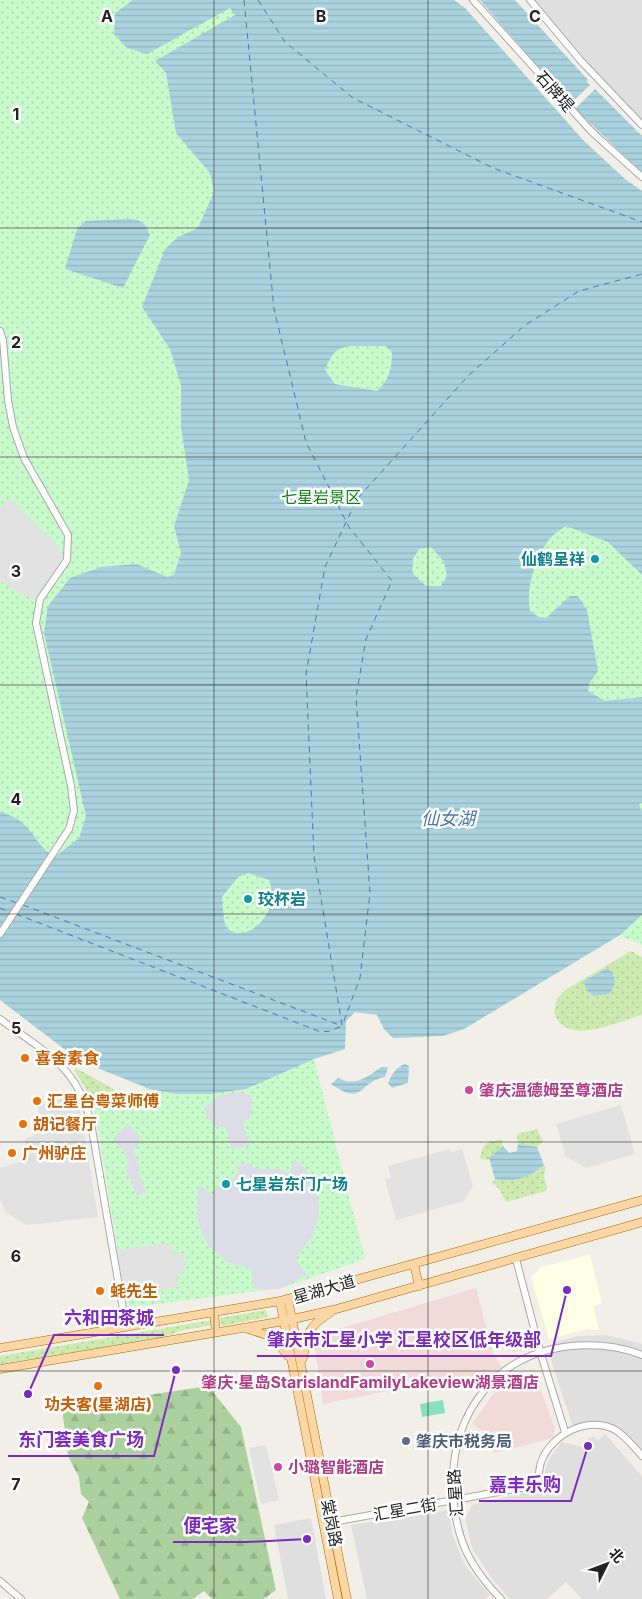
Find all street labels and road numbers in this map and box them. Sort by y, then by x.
street label: 石牌堤 [532,66,578,116]
street label: 星湖大道 [290,1271,358,1307]
street label: 汇星路 [443,1468,467,1518]
street label: 汇星二街 [372,1494,438,1524]
street label: 棠岗路 [318,1498,346,1548]

